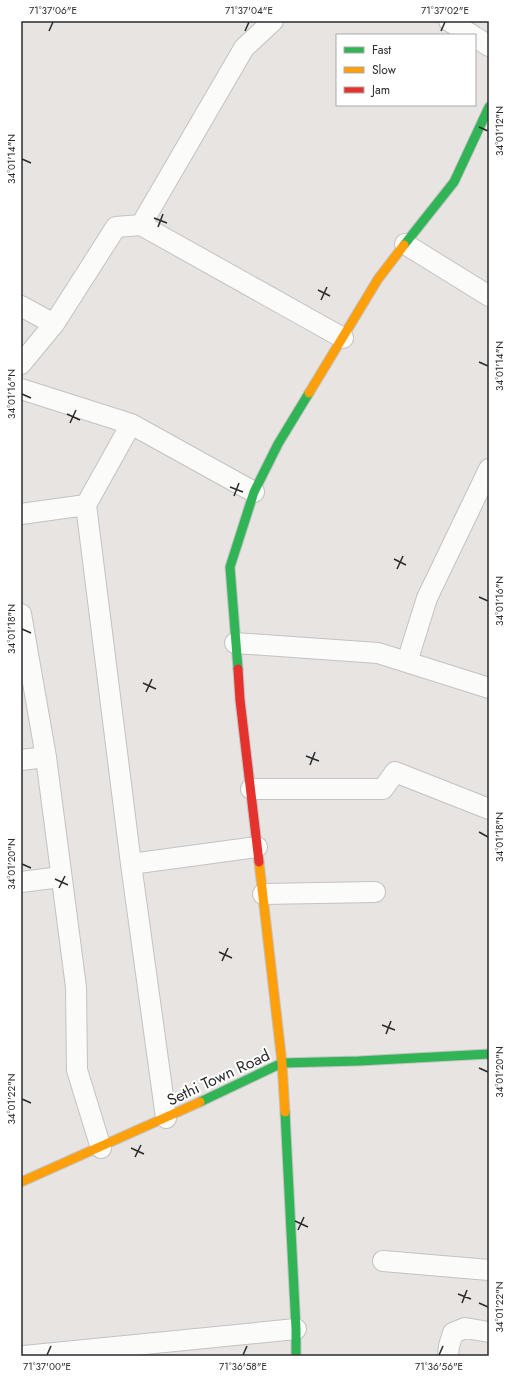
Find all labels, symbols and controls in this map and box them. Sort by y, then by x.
text: 71°37'06"E [29,3,77,18]
text: 71°37'04"E [225,3,273,18]
text: 71°37'02"E [421,3,469,18]
legend [336,34,476,106]
text: Fast [372,41,391,59]
text: Slow [372,61,397,79]
text: Jam [370,81,390,99]
text: 34°01'12"N [492,106,507,156]
text: 34°01'14"N [4,134,19,184]
text: 34°01'14"N [492,341,507,391]
text: 34°01'16"N [4,369,19,419]
text: 34°01'16"N [492,576,507,626]
text: 34°01'18"N [4,604,19,654]
text: 34°01'18"N [492,812,507,862]
text: 34°01'20"N [4,838,19,890]
street label: Sethi Town Road [163,1044,273,1111]
text: 34°01'20"N [492,1046,507,1098]
text: 34°01'22"N [4,1073,19,1125]
text: 34°01'22"N [492,1281,507,1333]
text: 71°37'00"E [23,1359,71,1374]
text: 71°36'58"E [219,1359,267,1374]
text: 71°36'56"E [415,1359,463,1374]

